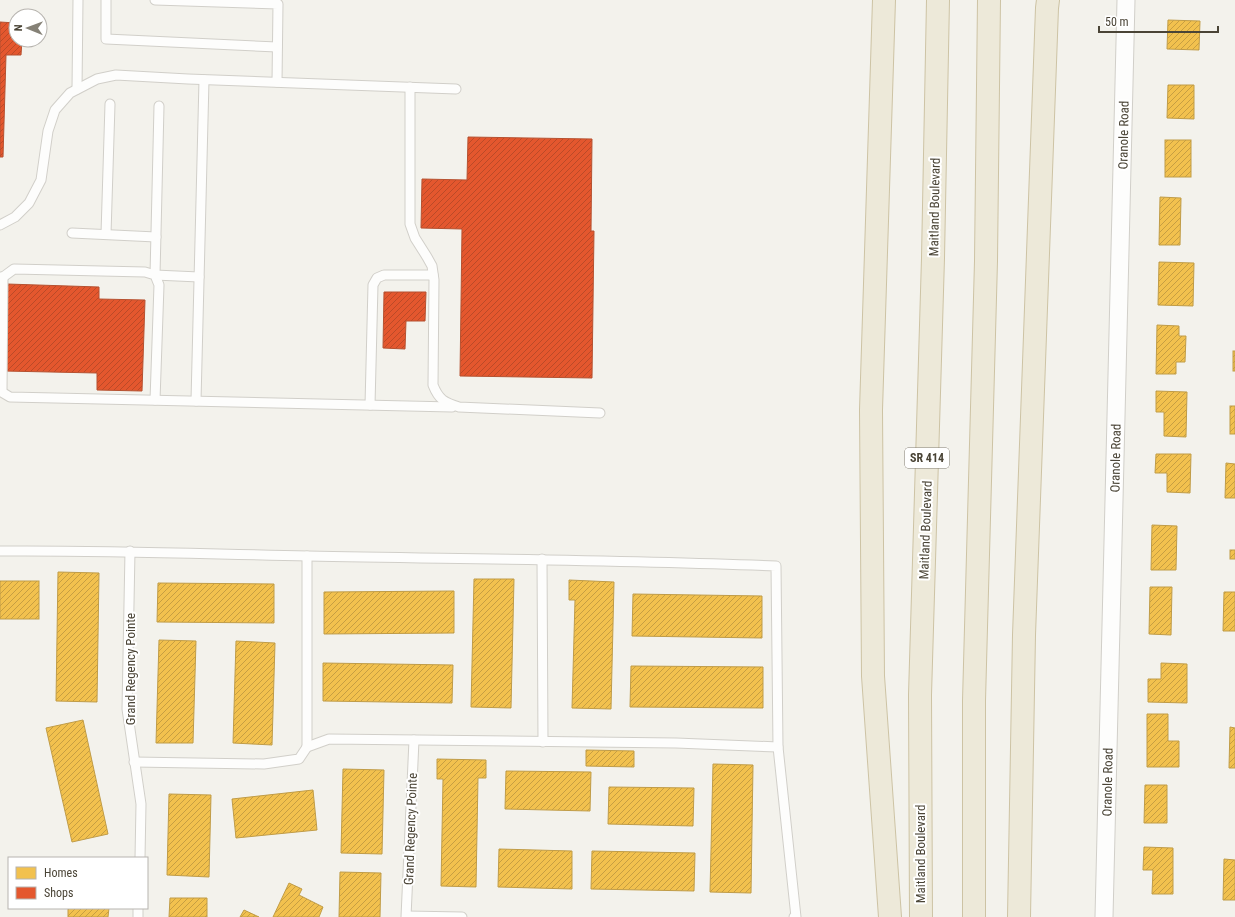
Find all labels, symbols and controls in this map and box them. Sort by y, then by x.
north arrow [8,8,48,48]
scale bar [1099,8,1218,34]
text: 50 m [1105,15,1129,29]
text: N [12,24,25,31]
street label: Oranole Road [1115,101,1132,170]
street label: Maitland Boulevard [926,158,943,256]
street label: Oranole Road [1107,424,1124,493]
road number: SR 414 [905,448,949,468]
street label: Maitland Boulevard [916,480,935,580]
street label: Grand Regency Pointe [123,613,138,725]
street label: Oranole Road [1099,748,1116,817]
street label: Grand Regency Pointe [401,773,420,885]
street label: Maitland Boulevard [913,805,928,903]
legend [8,857,148,909]
text: Homes [44,866,78,880]
text: Shops [44,886,73,900]

